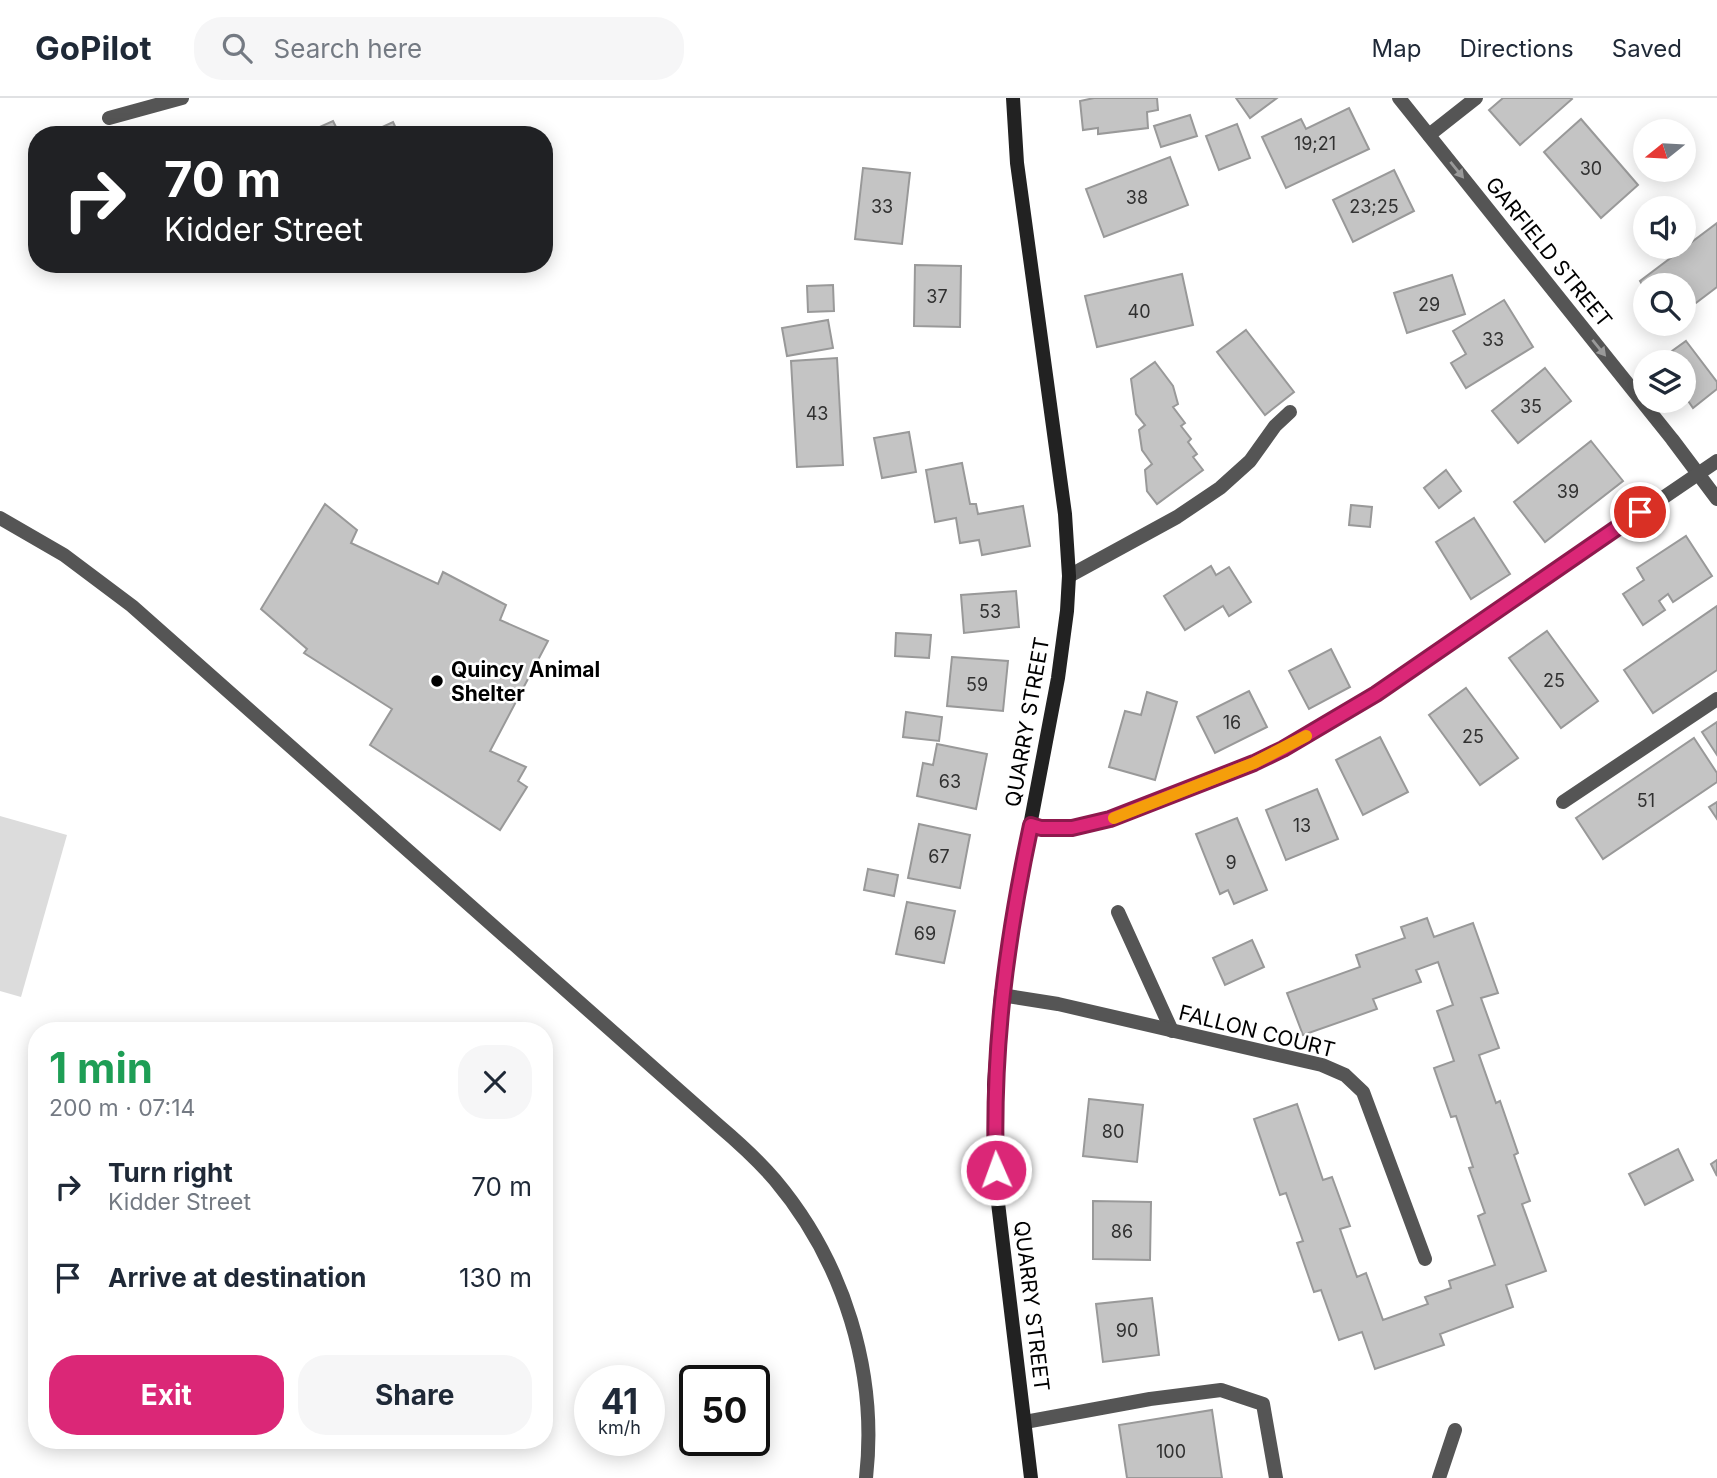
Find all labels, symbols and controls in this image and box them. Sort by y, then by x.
search box [194,17,684,80]
text: GoPilot [35,28,152,68]
icon: search [218,29,256,67]
text: Search here [274,33,422,64]
text: Map [1372,34,1421,63]
text: Directions [1459,34,1574,63]
text: Saved [1612,34,1682,63]
north arrow [1633,119,1696,182]
map controls [1633,119,1696,413]
house number: 19;21 [1294,133,1336,154]
text: 70 m [164,150,281,209]
icon: right [49,154,140,245]
house number: 30 [1580,158,1602,179]
one-way arrow [1450,161,1465,179]
street label: GARFIELD STREET [1481,172,1617,332]
house number: 38 [1126,187,1148,208]
house number: 33 [871,196,893,217]
house number: 23;25 [1349,196,1399,217]
button: sound [1633,196,1696,259]
text: Kidder Street [164,210,363,249]
button: search [1633,273,1696,336]
house number: 37 [926,286,948,307]
house number: 29 [1418,294,1440,315]
house number: 40 [1128,301,1150,322]
house number: 33 [1482,329,1504,350]
one-way arrow [1592,339,1607,357]
button: layers [1633,350,1696,413]
house number: 35 [1520,396,1542,417]
house number: 43 [806,403,828,424]
house number: 39 [1557,481,1579,502]
pin [1610,482,1670,542]
icon: arrive [1621,493,1659,531]
house number: 53 [979,601,1001,622]
street label: QUARRY STREET [1000,635,1054,809]
place label: Quincy Animal Shelter [451,657,600,706]
house number: 25 [1543,670,1565,691]
marker: Quincy Animal Shelter [429,673,445,689]
house number: 59 [966,674,988,695]
house number: 16 [1223,712,1241,733]
house number: 25 [1462,726,1484,747]
house number: 63 [939,771,961,792]
house number: 51 [1637,790,1655,811]
house number: 13 [1293,815,1311,836]
house number: 67 [928,846,950,867]
house number: 9 [1225,852,1237,873]
house number: 69 [914,923,936,944]
street label: FALLON COURT [1176,1000,1338,1062]
text: 1 min [49,1042,153,1093]
button: close [458,1045,532,1119]
text: 200 m · 07:14 [49,1094,195,1122]
house number: 80 [1102,1121,1124,1142]
position arrow [959,1133,1033,1207]
text: Turn right [108,1157,233,1188]
icon: right [49,1168,87,1206]
text: 70 m [471,1171,532,1202]
text: Kidder Street [108,1188,251,1216]
street label: QUARRY STREET [1009,1219,1055,1393]
house number: 86 [1111,1221,1133,1242]
icon: arrive [49,1259,87,1297]
text: Arrive at destination [108,1262,367,1293]
text: 130 m [459,1262,532,1293]
house number: 90 [1116,1320,1138,1341]
button: Exit [49,1355,284,1435]
button: Share [298,1355,532,1435]
speed limit sign: 50 [679,1365,770,1456]
text: 41 [601,1380,638,1422]
text: km/h [598,1417,641,1438]
house number: 100 [1156,1441,1186,1462]

